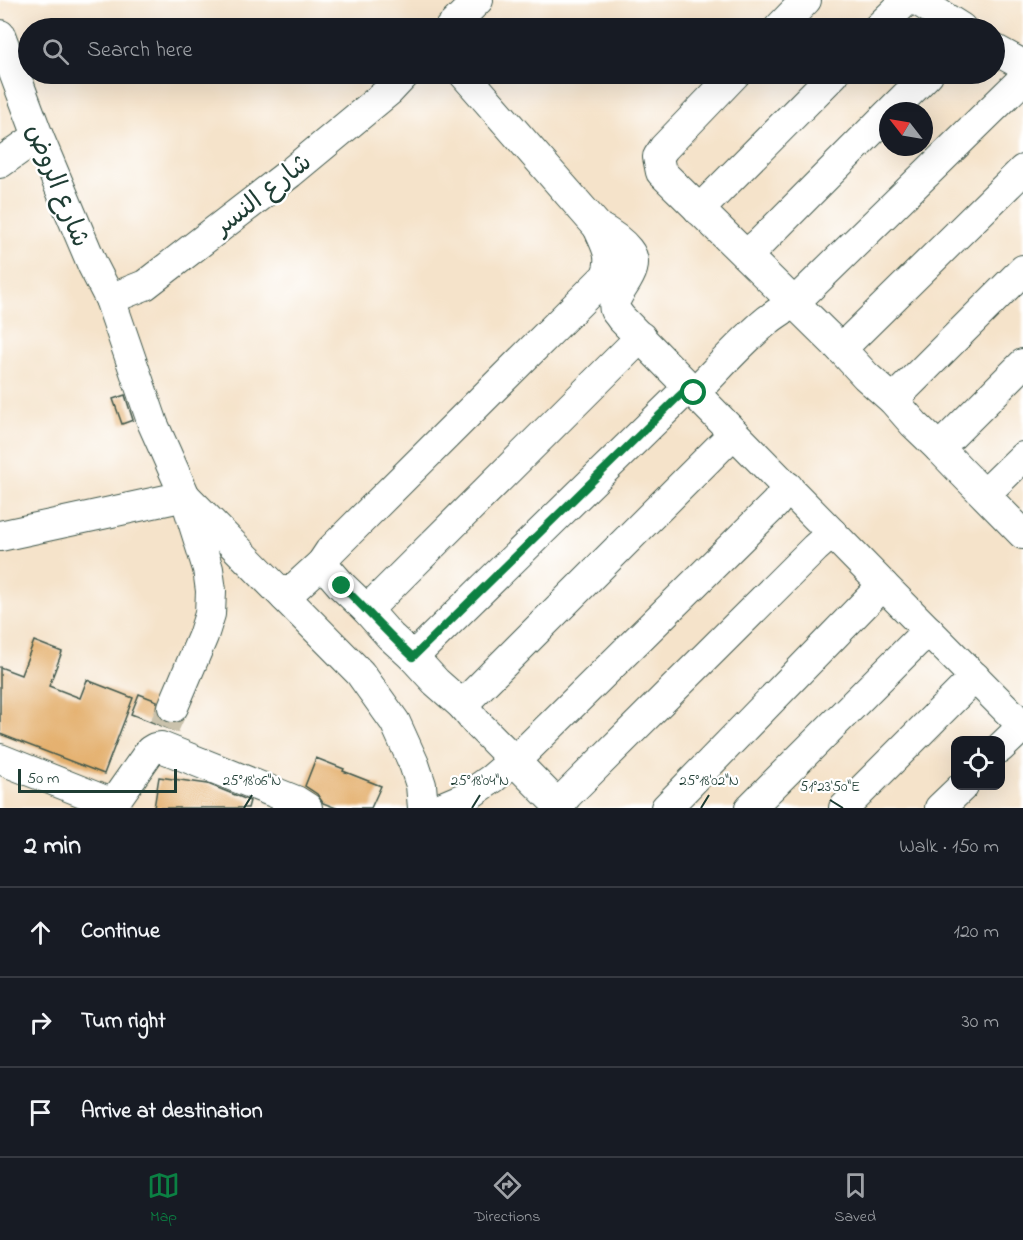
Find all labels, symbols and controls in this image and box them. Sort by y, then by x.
search box [18,18,1005,84]
icon: search [39,35,72,68]
text: Search here [87,35,192,67]
north arrow [879,102,933,156]
street label: شارع الروض [14,119,98,254]
street label: شارع النسر [205,145,321,247]
route start [680,379,706,405]
route end [328,572,354,598]
map controls [951,736,1005,790]
button: locate [951,736,1005,790]
scale bar [18,766,177,794]
text: 50 m [27,767,59,791]
text: 25°18'06"N [223,770,281,792]
text: 25°18'04"N [451,770,509,792]
text: 25°18'02"N [679,770,739,792]
text: 51°23'50"E [800,776,860,798]
text: 2 min [24,828,81,866]
text: Walk · 150 m [899,833,999,862]
icon: ahead [24,916,57,949]
text: Continue [81,916,160,948]
text: 120 m [954,918,999,947]
icon: right [24,1006,57,1039]
text: Turn right [81,1006,166,1038]
text: 30 m [962,1008,999,1037]
icon: arrive [24,1096,57,1129]
text: Arrive at destination [81,1096,263,1128]
tab: Map [147,1169,180,1229]
tab: Directions [474,1169,540,1229]
tab: Saved [834,1169,876,1229]

